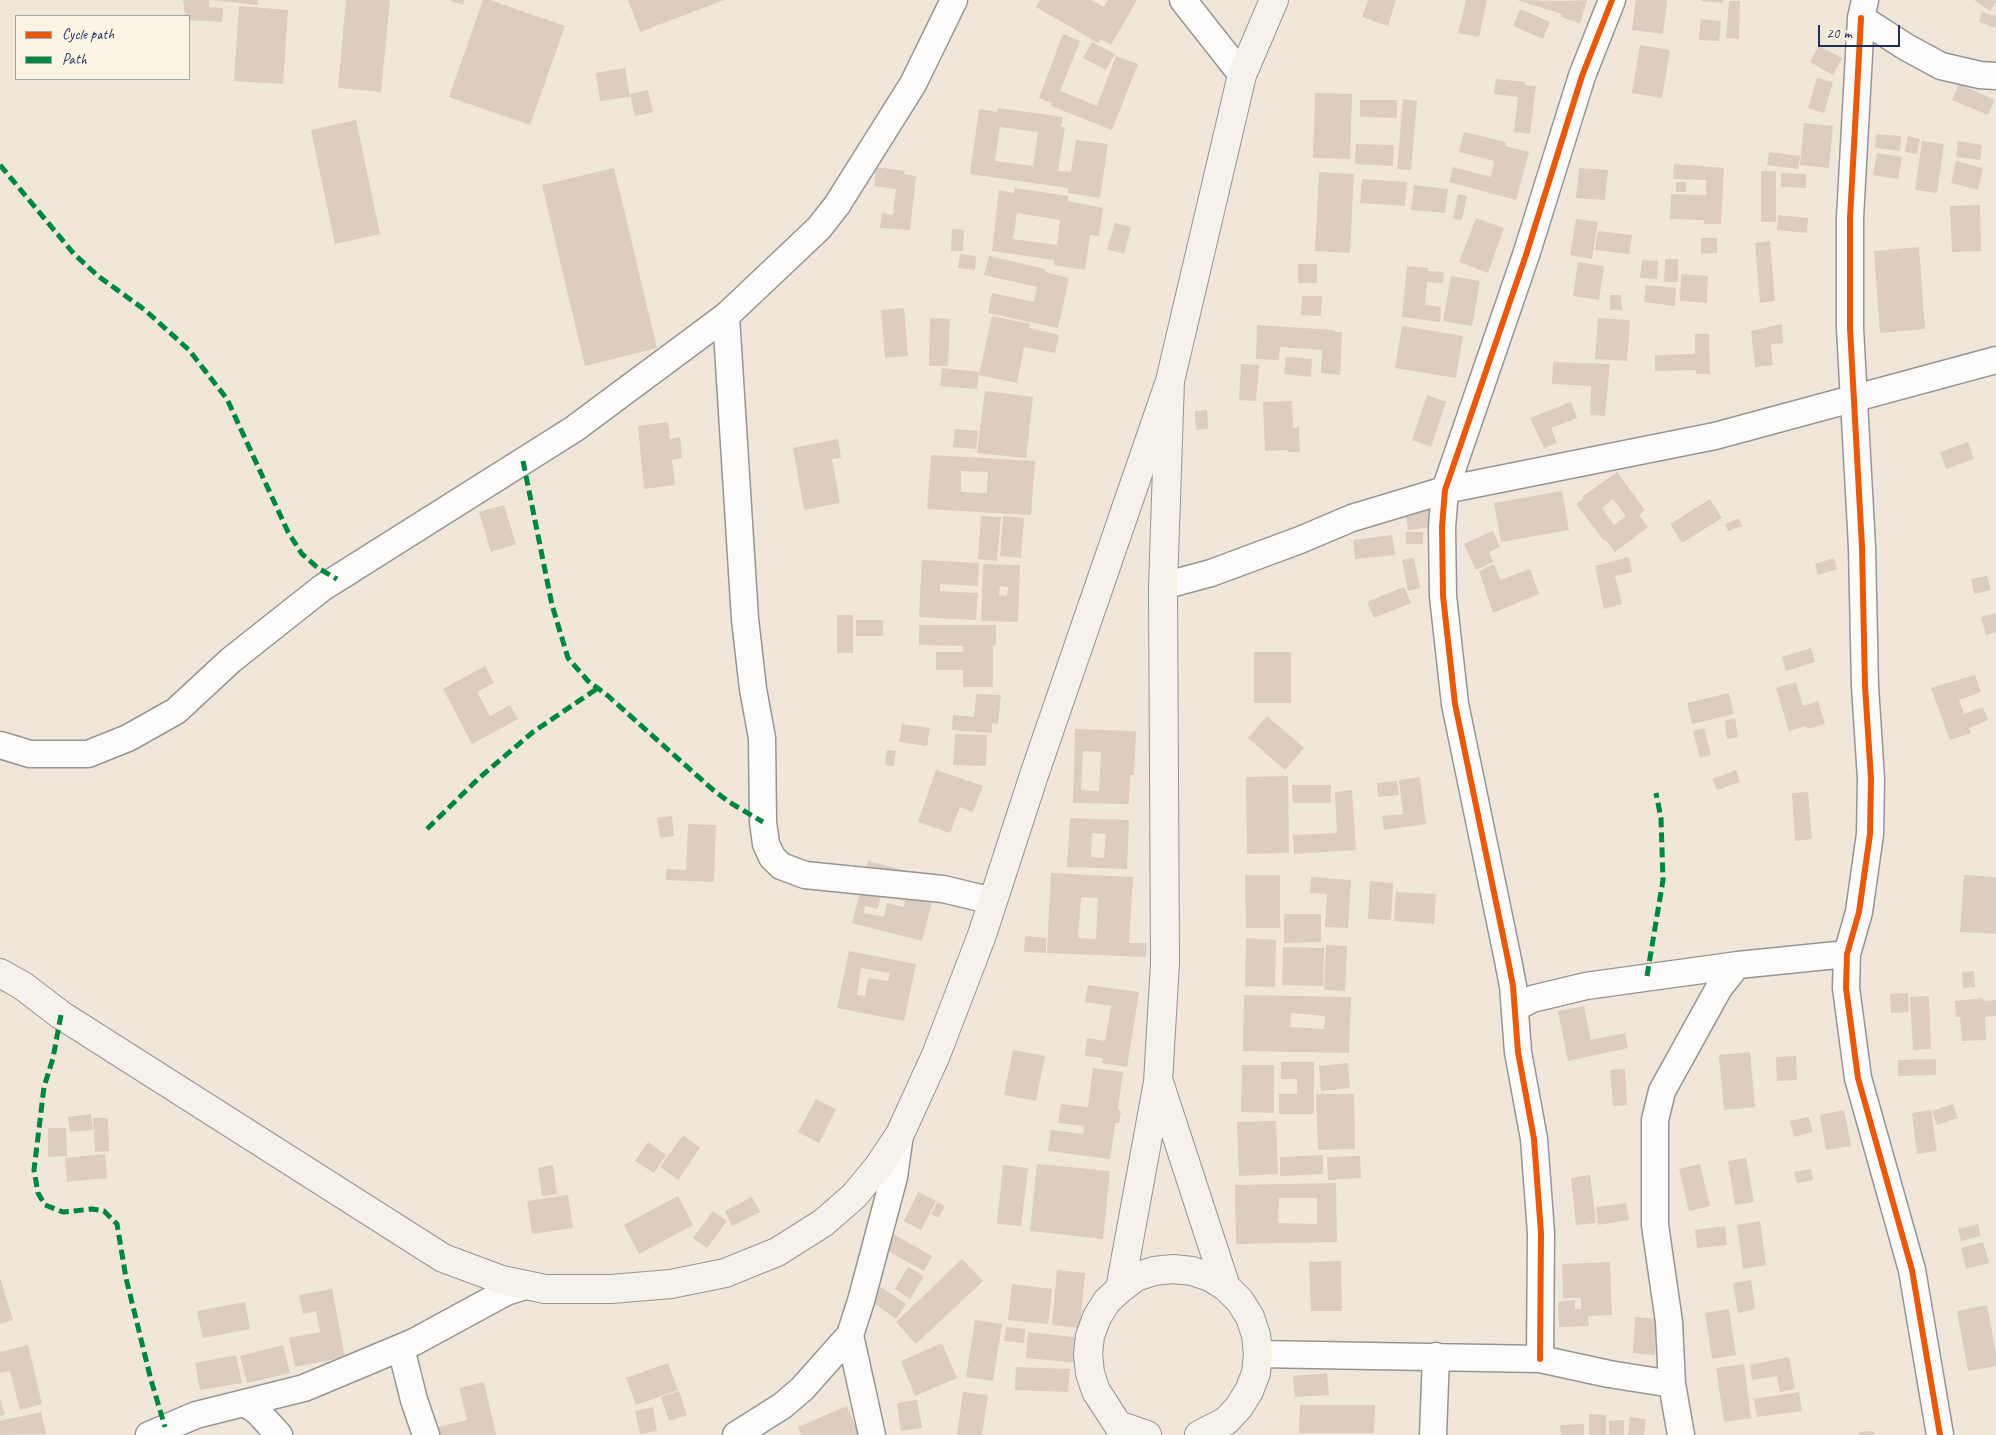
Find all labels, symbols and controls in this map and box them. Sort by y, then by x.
legend [15,15,190,80]
scale bar [1821,15,1904,47]
text: 20 m [1826,24,1852,43]
text: Cycle path [62,25,114,44]
text: Path [62,50,87,69]

